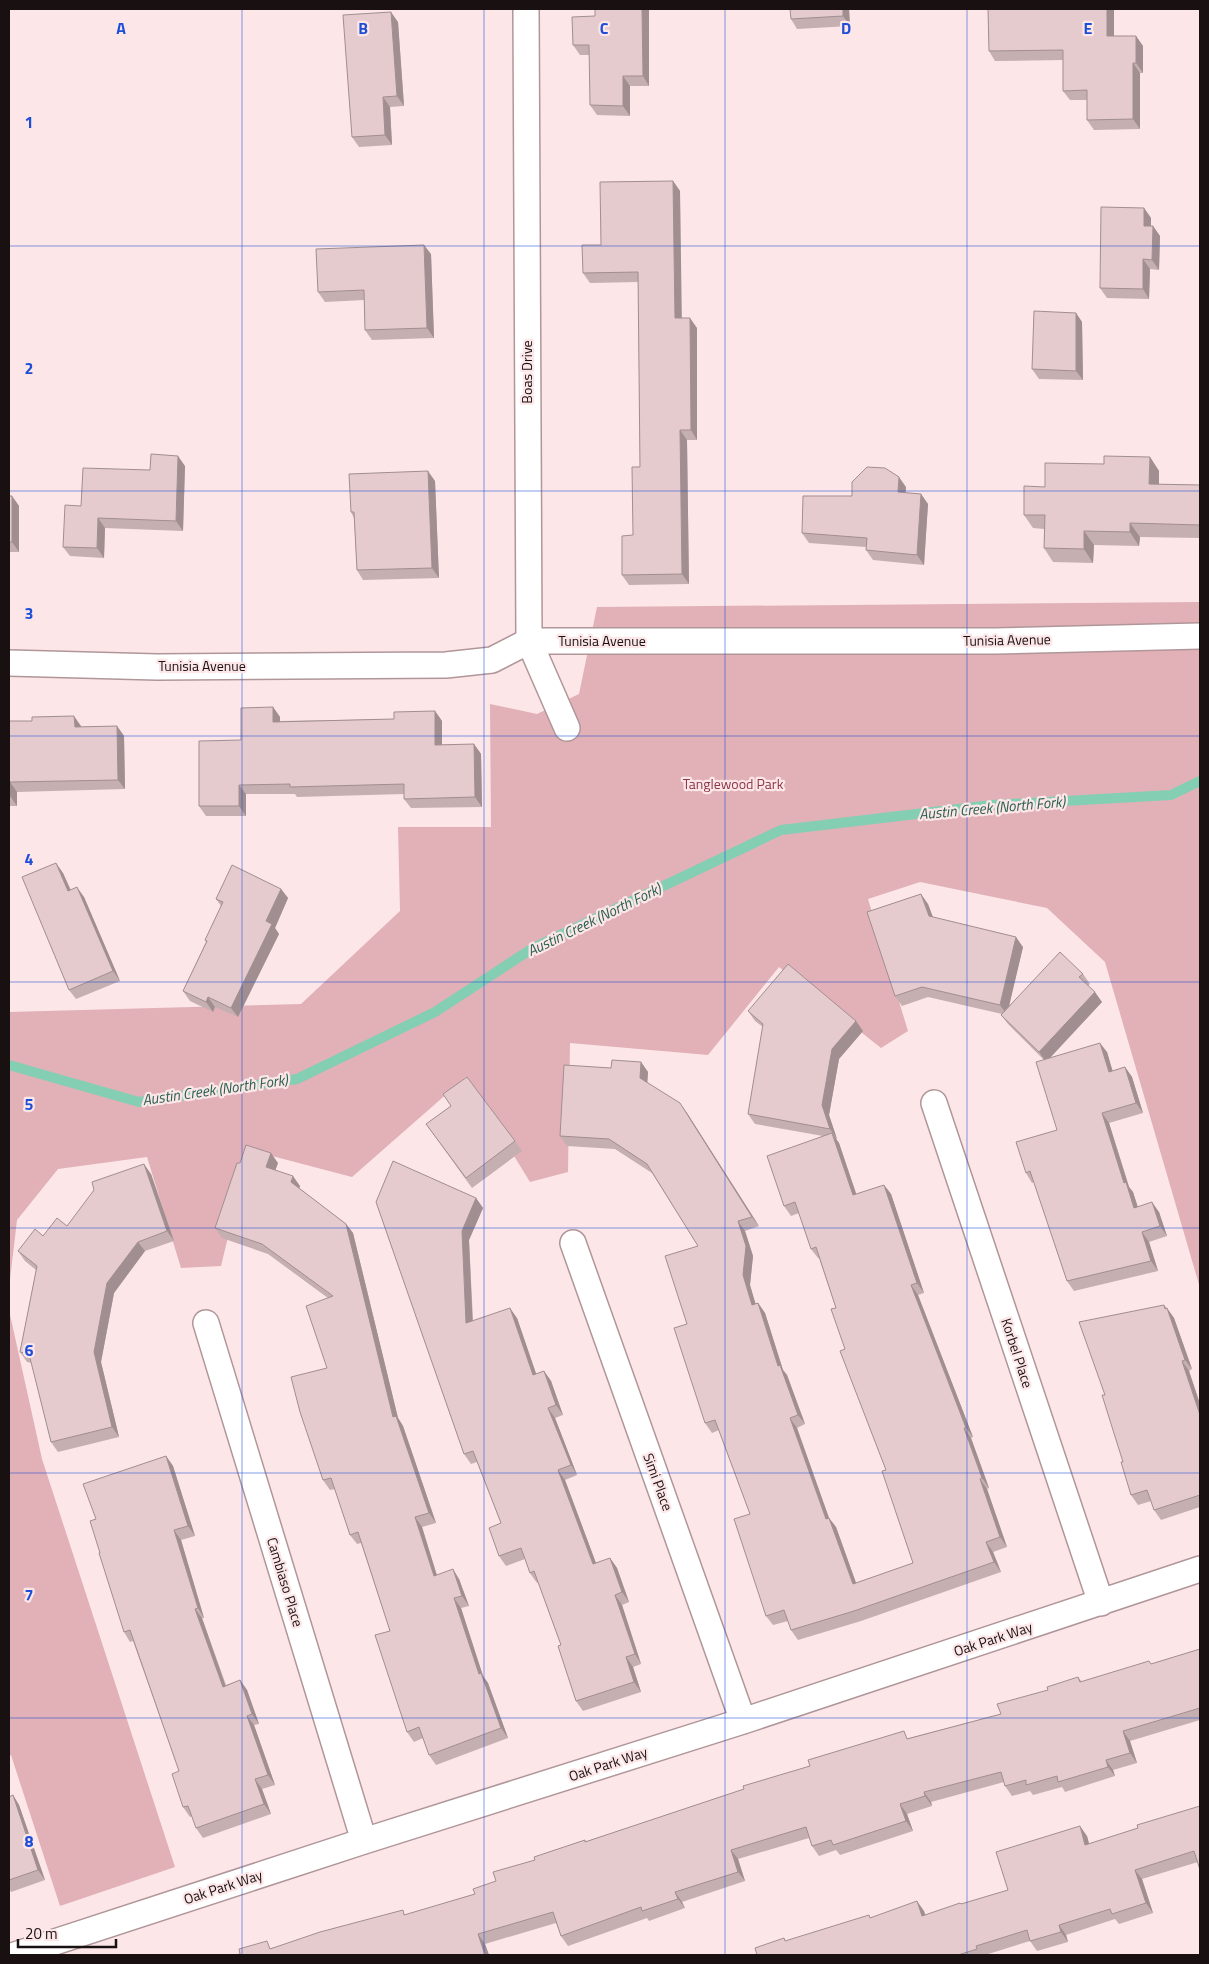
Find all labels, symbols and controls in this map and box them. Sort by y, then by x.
text: A [116,16,126,40]
text: B [358,16,368,40]
text: C [600,16,609,40]
text: D [841,16,851,40]
text: E [1084,16,1093,40]
text: 1 [25,110,33,134]
street label: Boas Drive [516,340,537,404]
text: 2 [25,356,33,380]
text: 3 [25,601,33,625]
street label: Tunisia Avenue [963,628,1051,651]
street label: Tunisia Avenue [558,630,646,651]
street label: Tunisia Avenue [158,655,246,676]
park label: Tanglewood Park [683,773,784,794]
water label: Austin Creek (North Fork) [918,790,1067,825]
text: 4 [25,847,34,871]
water label: Austin Creek (North Fork) [523,876,666,962]
water label: Austin Creek (North Fork) [141,1068,291,1111]
text: 5 [25,1092,34,1116]
street label: Korbel Place [996,1315,1039,1391]
text: 6 [25,1338,34,1362]
street label: Simi Place [638,1450,679,1514]
street label: Cambiaso Place [262,1535,309,1629]
text: 7 [25,1583,33,1607]
street label: Oak Park Way [951,1616,1035,1661]
street label: Oak Park Way [566,1741,650,1786]
text: 8 [25,1829,34,1853]
street label: Oak Park Way [181,1864,265,1909]
scale bar [18,1916,115,1948]
text: 20 m [25,1922,58,1945]

